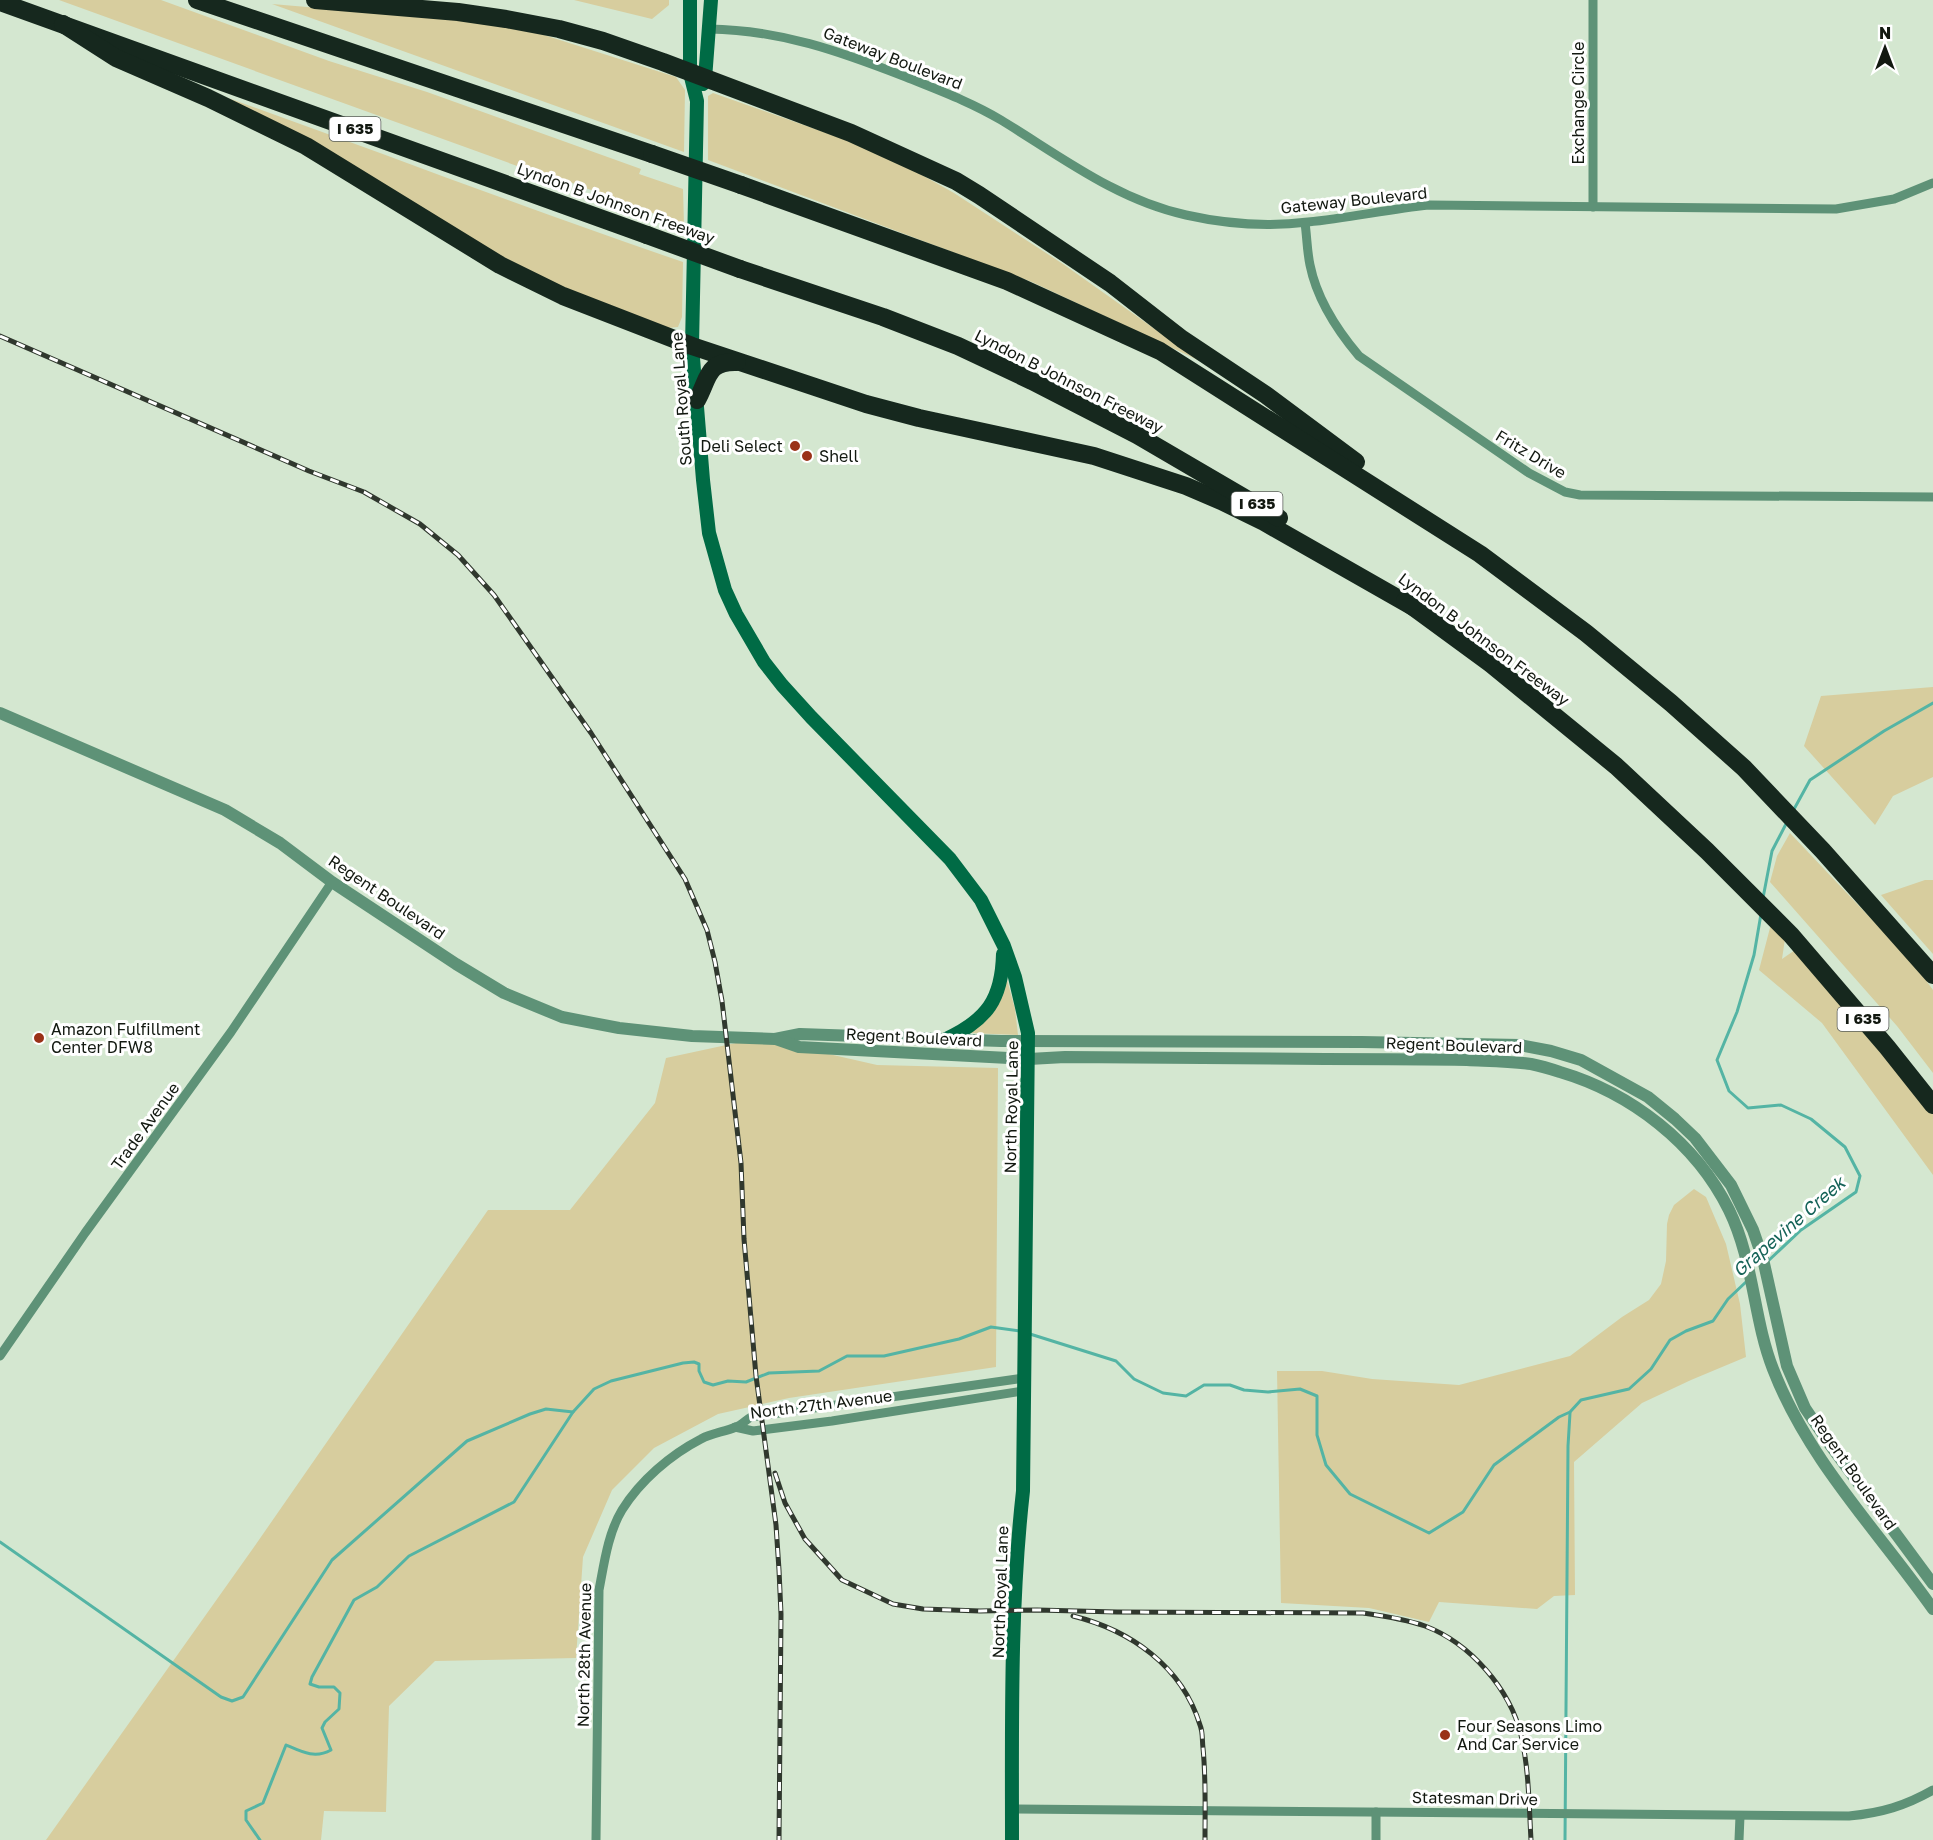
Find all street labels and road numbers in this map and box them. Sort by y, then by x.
street label: Gateway Boulevard [821,22,965,94]
street label: Exchange Circle [1568,41,1588,165]
road number: I 635 [330,117,380,141]
street label: Lyndon B Johnson Freeway [514,158,718,248]
street label: Gateway Boulevard [1280,182,1428,218]
street label: Lyndon B Johnson Freeway [971,325,1167,437]
street label: South Royal Lane [666,332,696,466]
street label: Fritz Drive [1492,425,1570,483]
road number: I 635 [1232,492,1282,516]
street label: Lyndon B Johnson Freeway [1395,568,1574,710]
street label: Regent Boulevard [325,851,449,943]
road number: I 635 [1838,1007,1888,1031]
street label: Regent Boulevard [845,1023,983,1051]
street label: Regent Boulevard [1385,1033,1523,1057]
street label: North Royal Lane [1000,1041,1022,1173]
street label: Trade Avenue [107,1078,183,1174]
street label: North 27th Avenue [749,1385,893,1423]
street label: Regent Boulevard [1807,1410,1901,1534]
street label: North Royal Lane [988,1525,1012,1659]
street label: North 28th Avenue [573,1583,595,1727]
street label: Statesman Drive [1412,1787,1538,1809]

